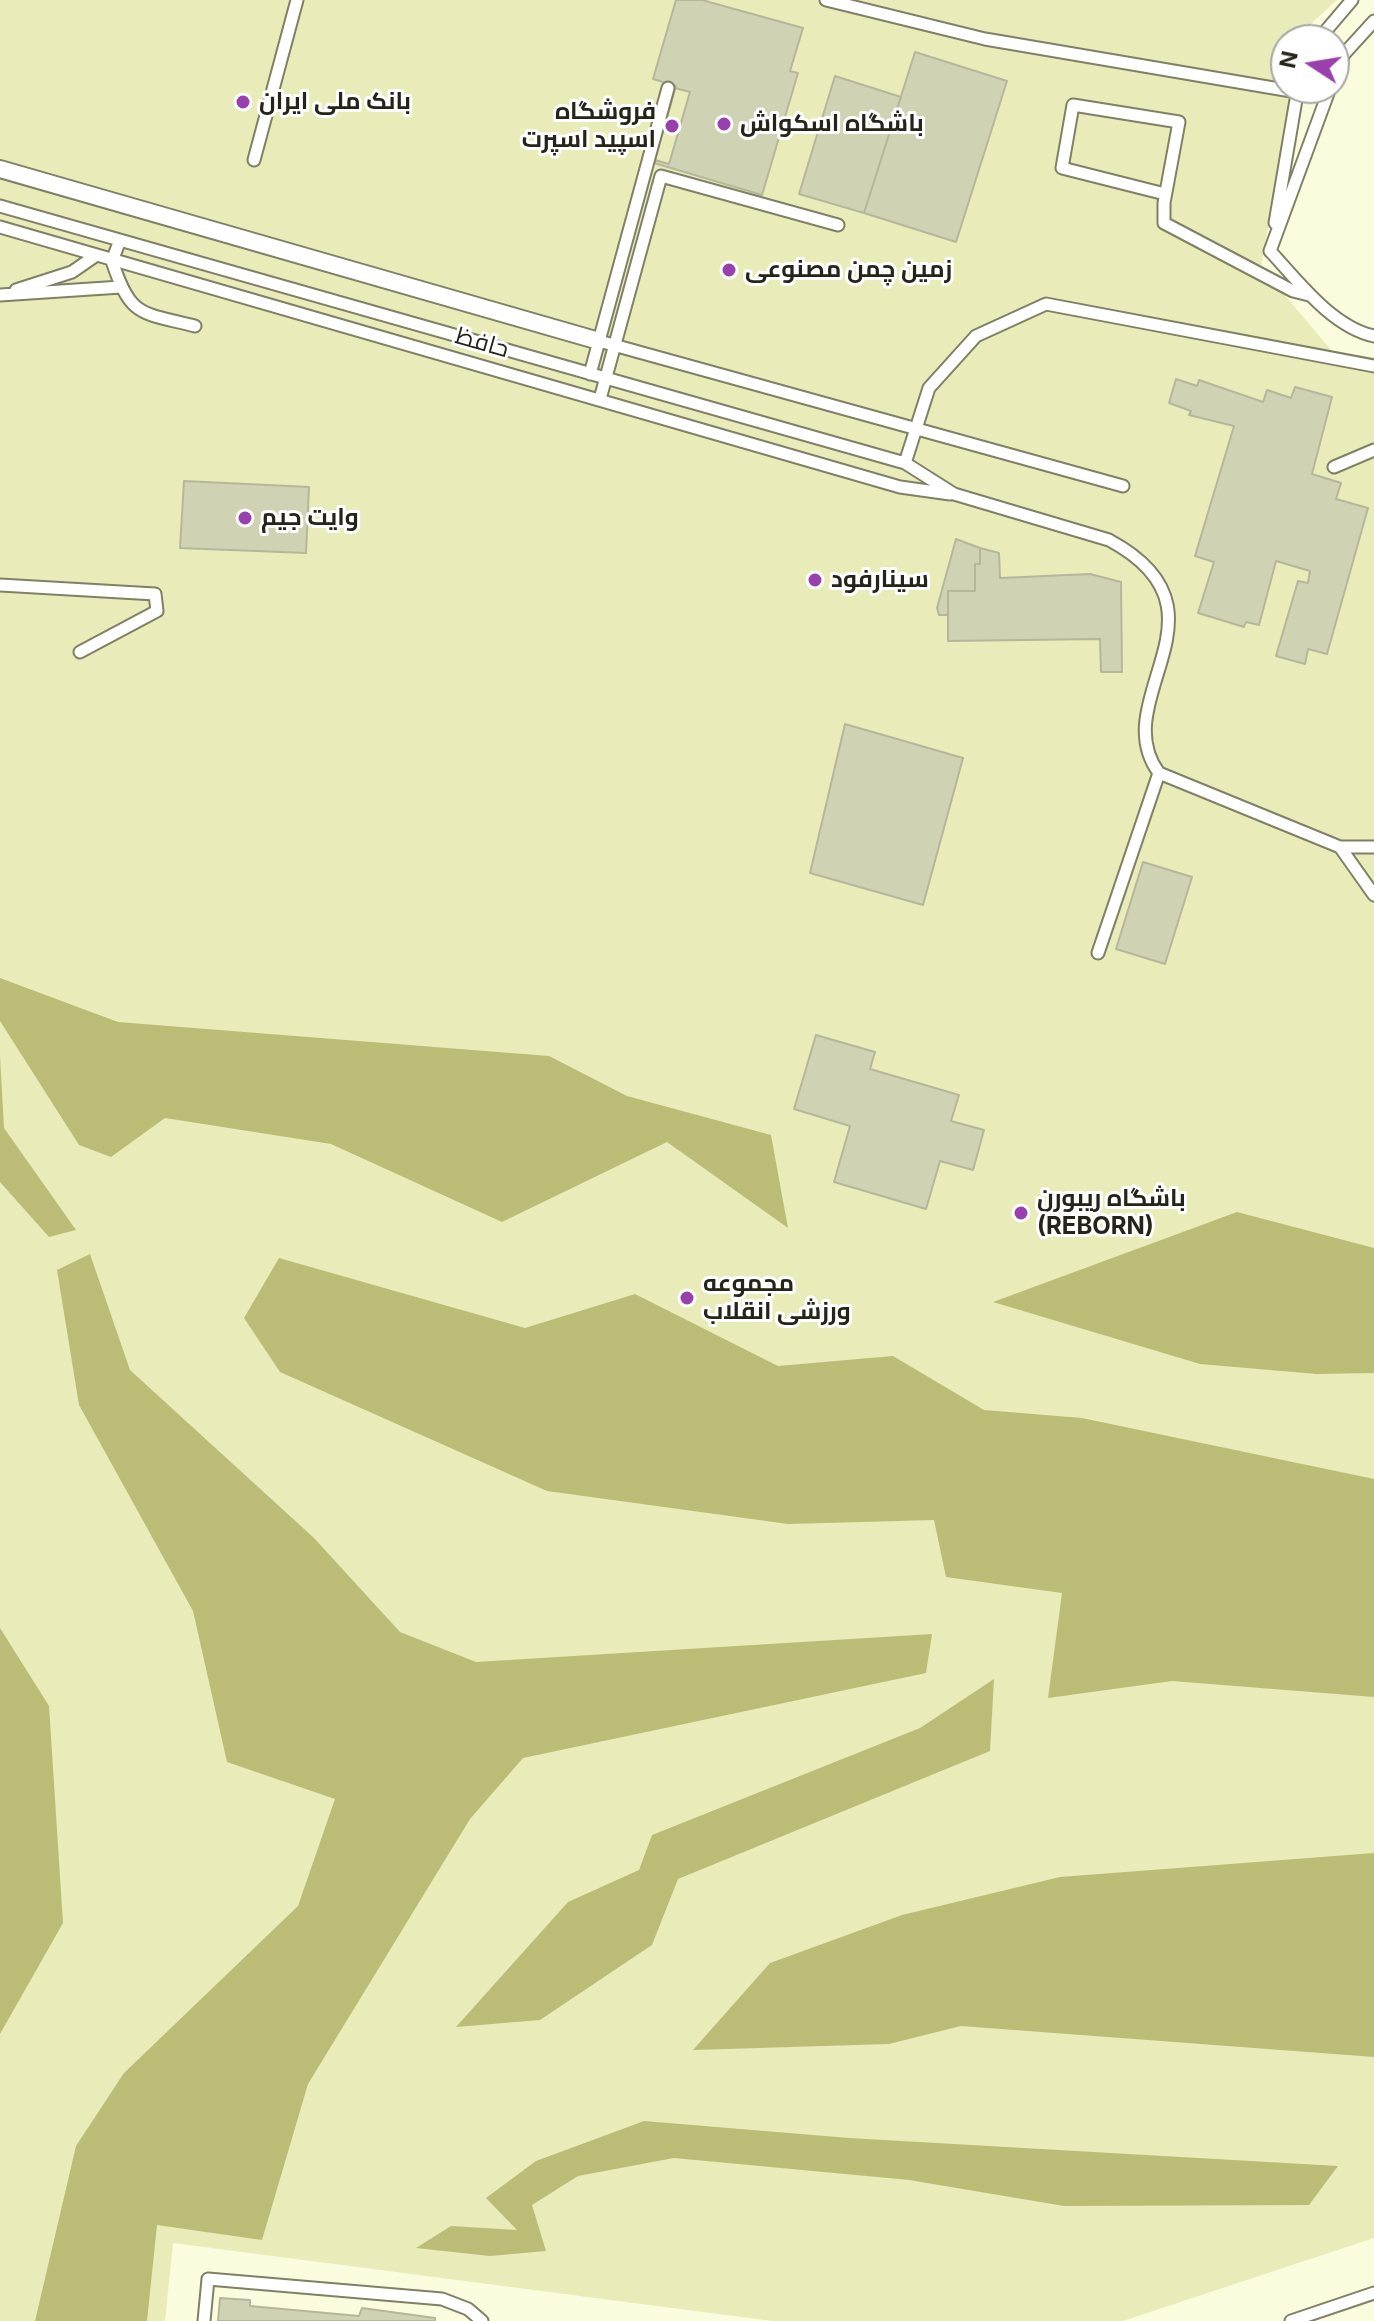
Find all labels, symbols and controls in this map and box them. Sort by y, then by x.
north arrow [1270,24,1350,104]
text: N [1274,49,1303,70]
place label: بانک ملی ایران [259,88,411,116]
marker: بانک ملی ایران [234,93,252,111]
place label: فروشگاه اسپید اسپرت [522,98,656,154]
place label: باشگاه اسکواش [740,110,924,138]
marker: باشگاه اسکواش [715,115,733,133]
marker: فروشگاه اسپید اسپرت [663,117,681,135]
place label: زمین چمن مصنوعی [745,256,952,284]
marker: زمین چمن مصنوعی [720,261,738,279]
street label: حافظ [452,322,512,364]
place label: وایت جیم [261,504,359,532]
marker: وایت جیم [236,509,254,527]
place label: سینارفود [831,566,929,594]
marker: سینارفود [806,571,824,589]
place label: باشگاه ریبورن (REBORN) [1037,1185,1186,1241]
marker: باشگاه ریبورن (REBORN) [1012,1204,1030,1222]
place label: مجموعه ورزشی انقلاب [703,1270,851,1326]
marker: مجموعه ورزشی انقلاب [678,1289,696,1307]

